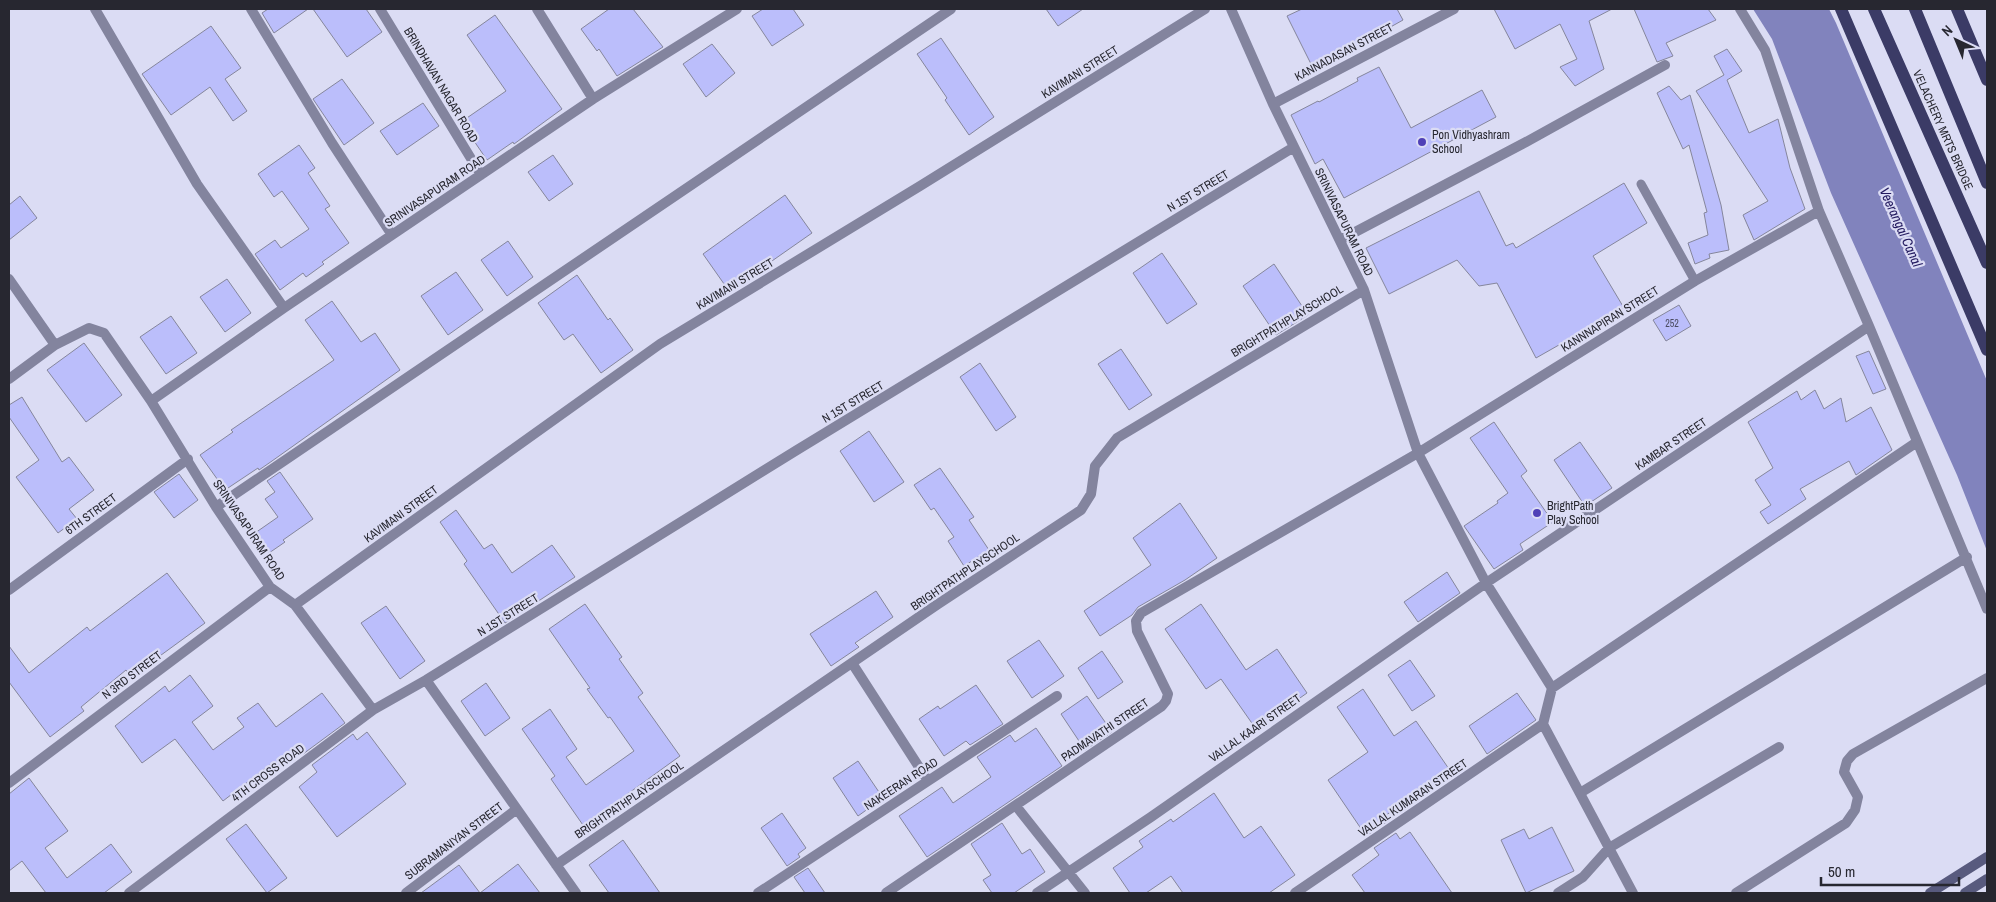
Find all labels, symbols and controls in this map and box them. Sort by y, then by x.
north arrow [1931,15,1981,65]
street label: KANNADASAN STREET [1292,19,1396,85]
text: N [1938,21,1956,40]
street label: BRINDHAVAN NAGAR ROAD [400,24,482,146]
street label: KAVIMANI STREET [1038,42,1122,102]
street label: VELACHERY MRTS BRIDGE [1909,67,1977,193]
place label: Pon Vidhyashram School [1432,127,1510,157]
marker: Pon Vidhyashram School [1416,136,1428,148]
street label: SRINIVASAPURAM ROAD [381,151,489,231]
street label: SRINIVASAPURAM ROAD [1311,165,1377,279]
street label: N 1ST STREET [1164,166,1232,216]
water label: Veerangal Canal [1876,185,1927,270]
street label: KAVIMANI STREET [693,255,777,313]
street label: BRIGHTPATHPLAYSCHOOL [1228,281,1346,361]
street label: KANNNAPIRAN STREET [1558,282,1662,356]
house number: 252 [1665,317,1679,330]
street label: N 1ST STREET [819,377,887,427]
street label: KAMBAR STREET [1632,414,1710,474]
street label: SRINIVASAPURAM ROAD [209,476,289,584]
street label: KAVIMANI STREET [361,482,441,546]
street label: 6TH STREET [62,490,120,538]
place label: BrightPath Play School [1547,498,1599,528]
marker: BrightPath Play School [1531,507,1543,519]
street label: BRIGHTPATHPLAYSCHOOL [907,529,1023,614]
street label: N 1ST STREET [474,590,542,640]
street label: N 3RD STREET [99,647,165,703]
street label: VALLAL KAARI STREET [1206,690,1304,766]
street label: PADMAVATHI STREET [1058,695,1152,765]
street label: 4TH CROSS ROAD [228,740,308,806]
street label: NAKEERAN ROAD [861,754,941,814]
street label: VALLAL KUMARAN STREET [1355,755,1471,841]
street label: BRIGHTPATHPLAYSCHOOL [571,757,687,842]
street label: SUBRAMANIYAN STREET [401,799,507,883]
scale bar [1821,854,1958,886]
text: 50 m [1828,861,1855,882]

